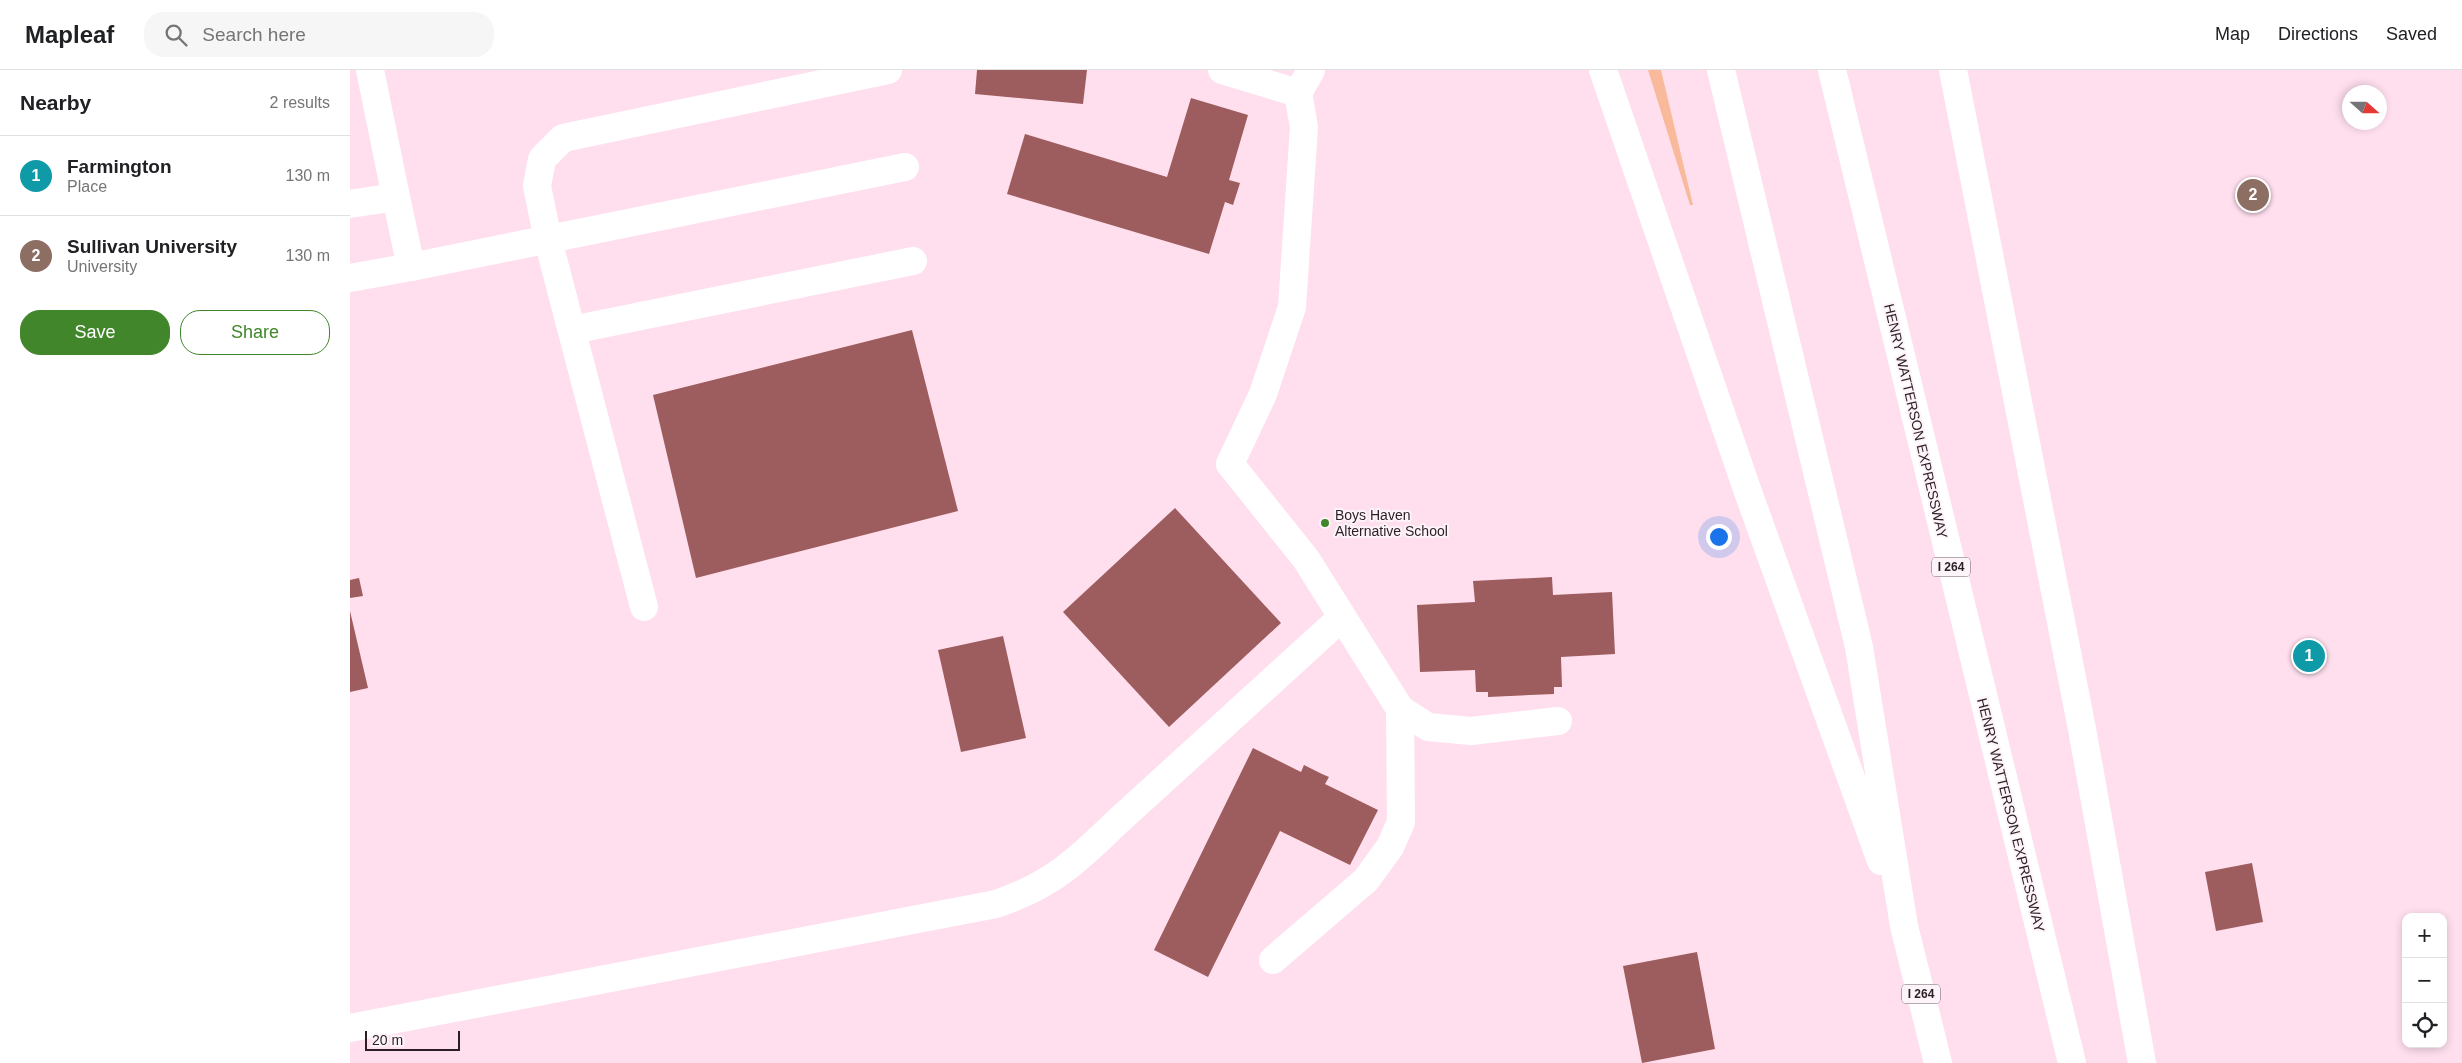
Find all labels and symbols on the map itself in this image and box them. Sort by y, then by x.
north arrow [2342,85,2387,130]
pin: 2 [2237,176,2269,214]
street label: HENRY WATTERSON EXPRESSWAY [1881,302,1951,541]
place label: Boys Haven Alternative School [1335,507,1448,539]
marker: Boys Haven Alternative School [1319,517,1331,529]
your location [1706,524,1732,550]
road number: I 264 [1932,558,1970,577]
pin: 1 [2293,637,2325,675]
street label: HENRY WATTERSON EXPRESSWAY [1974,696,2048,934]
road number: I 264 [1902,984,1940,1004]
scale bar [365,1028,460,1051]

